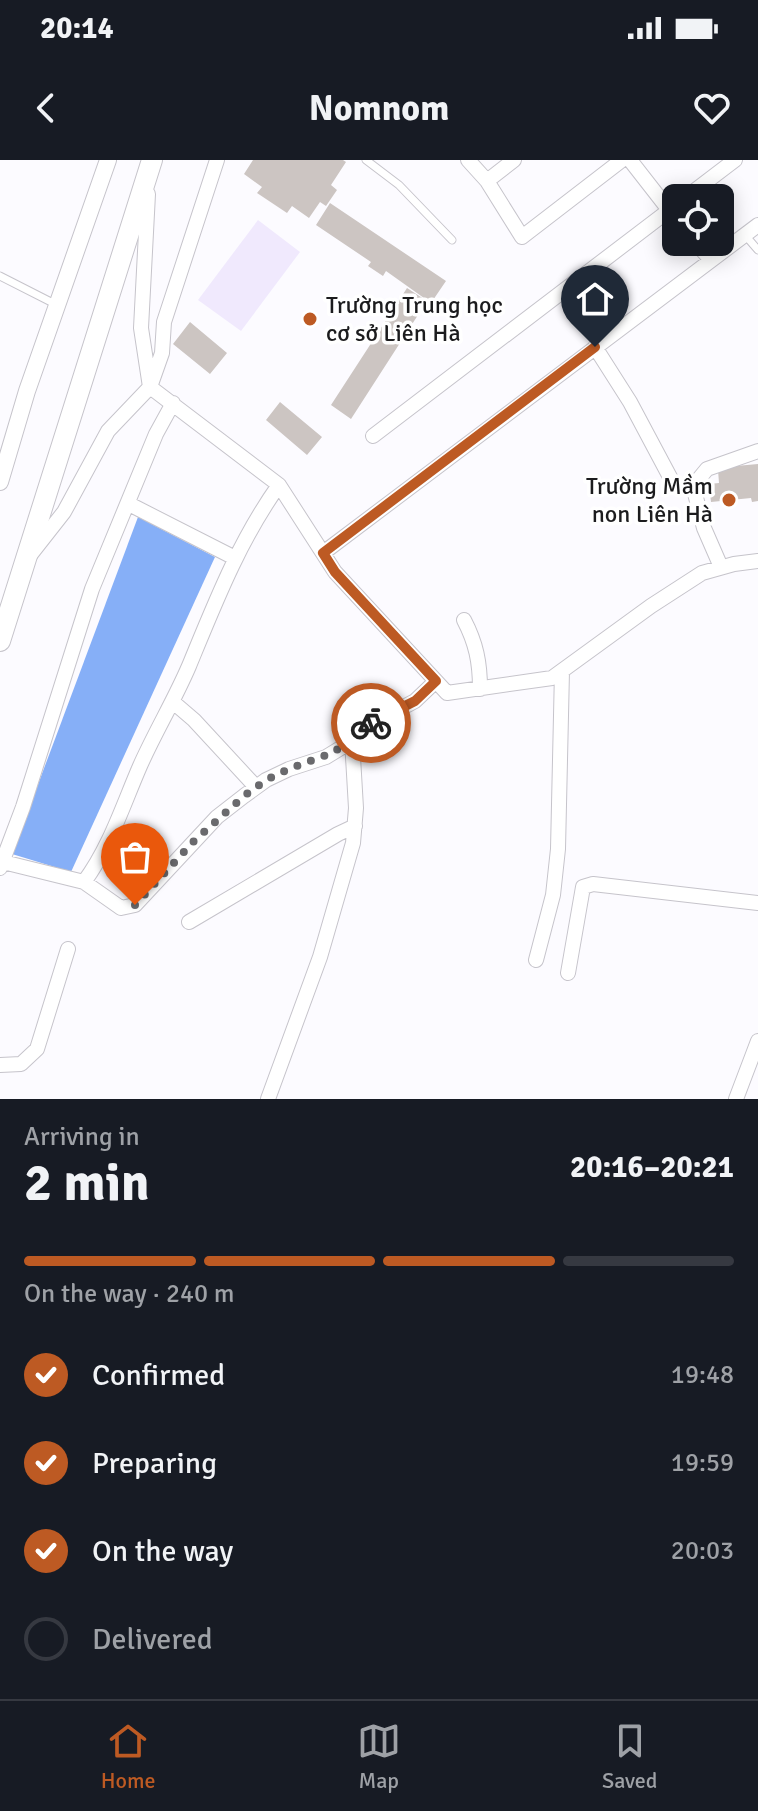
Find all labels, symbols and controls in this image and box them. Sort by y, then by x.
text: 20:14 [40,10,114,47]
icon: back [24,86,68,130]
text: Nomnom [309,86,449,131]
icon: heart [690,86,734,130]
map controls [662,184,734,256]
button: locate [662,184,734,256]
pin [561,265,629,347]
icon: home [573,277,617,321]
place label: Trường Trung học cơ sở Liên Hà [326,290,503,348]
marker: Trường Trung học cơ sở Liên Hà [301,310,319,328]
place label: Trường Mầm non Liên Hà [586,471,713,529]
marker: Trường Mầm non Liên Hà [720,491,738,509]
courier [331,683,411,763]
icon: bike [349,701,393,745]
pin [101,823,169,905]
icon: bag [113,835,157,879]
text: Arriving in [24,1121,140,1153]
text: 20:16–20:21 [570,1149,734,1186]
text: 2 min [24,1151,150,1215]
text: On the way · 240 m [24,1278,234,1310]
icon: check [24,1353,68,1397]
text: Confirmed [92,1357,225,1394]
text: 19:48 [671,1359,734,1391]
icon: check [24,1441,68,1485]
text: Preparing [92,1445,217,1482]
text: 19:59 [671,1447,734,1479]
icon: check [24,1529,68,1573]
text: On the way [92,1533,233,1570]
text: 20:03 [671,1535,734,1567]
text: Delivered [92,1621,213,1658]
tab: Home [101,1719,155,1794]
tab: Map [357,1719,401,1794]
tab: Saved [602,1719,657,1794]

